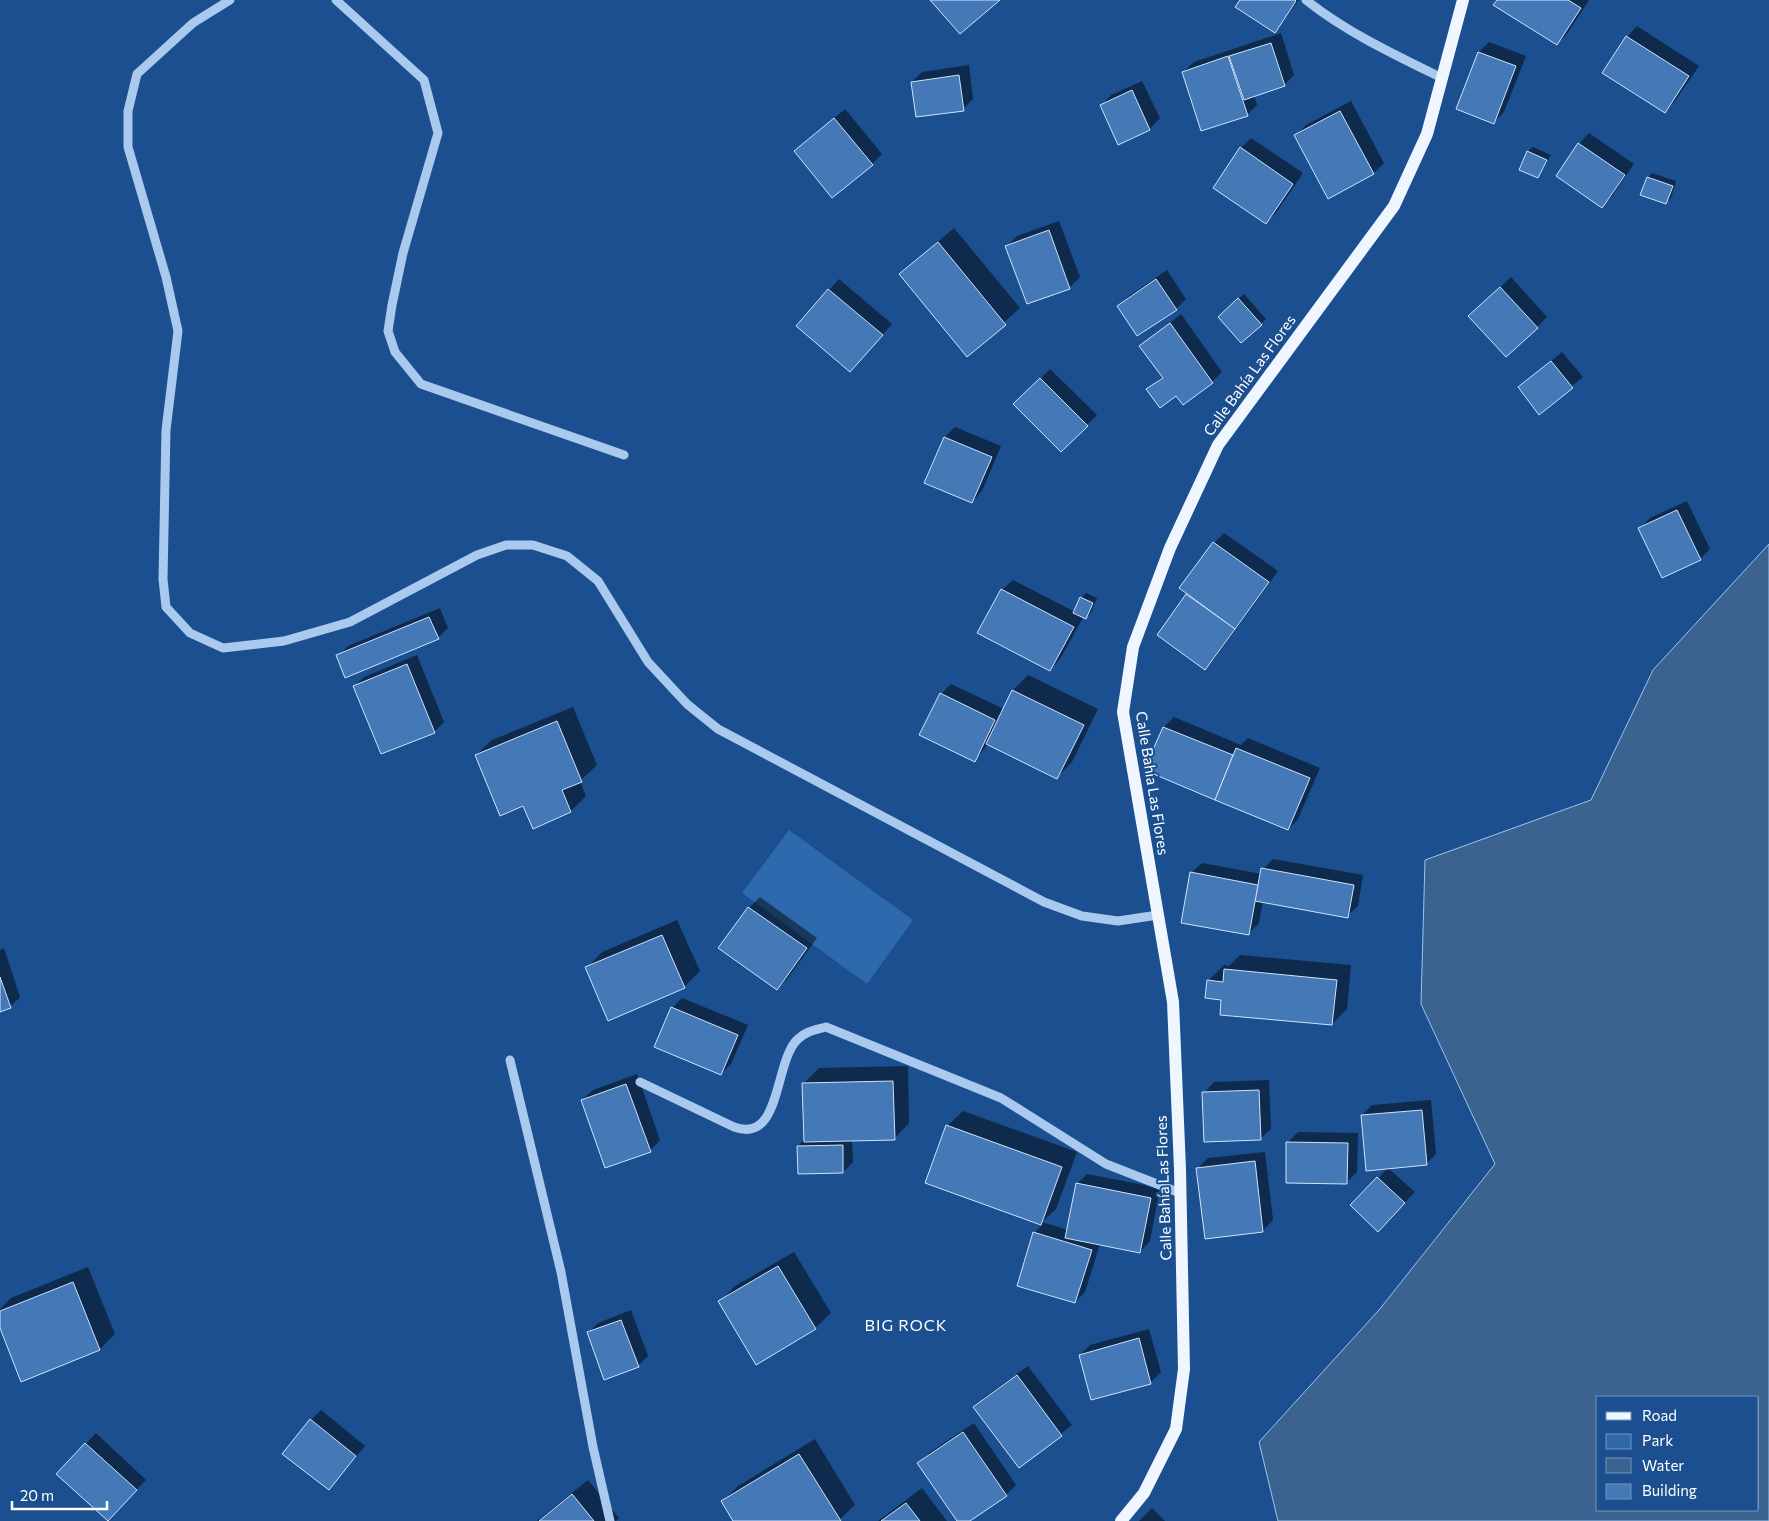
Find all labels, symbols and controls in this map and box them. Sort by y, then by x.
street label: Calle Bahía Las Flores [1199,311,1299,439]
street label: Calle Bahía Las Flores [1133,710,1173,856]
street label: Calle Bahía Las Flores [1151,1115,1175,1261]
district label: BIG ROCK [865,1315,947,1334]
legend [1596,1396,1759,1511]
text: Road [1642,1406,1677,1424]
text: Park [1642,1431,1673,1449]
text: Water [1642,1456,1684,1474]
scale bar [12,1478,108,1510]
text: Building [1642,1481,1697,1499]
text: 20 m [20,1486,54,1504]

